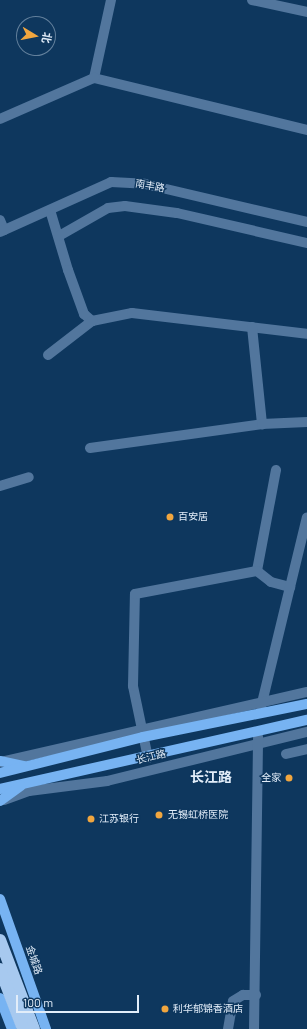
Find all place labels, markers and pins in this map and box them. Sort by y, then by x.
place label: 百安居 [178,511,208,523]
marker: 百安居 [165,512,175,522]
place label: 全家 [261,772,281,784]
marker: 全家 [284,773,294,783]
marker: 无锡虹桥医院 [153,809,165,821]
place label: 无锡虹桥医院 [168,809,228,821]
place label: 江苏银行 [99,813,139,825]
marker: 江苏银行 [86,814,96,824]
place label: 利华郁锦香酒店 [173,1003,243,1015]
marker: 利华郁锦香酒店 [160,1004,170,1014]

